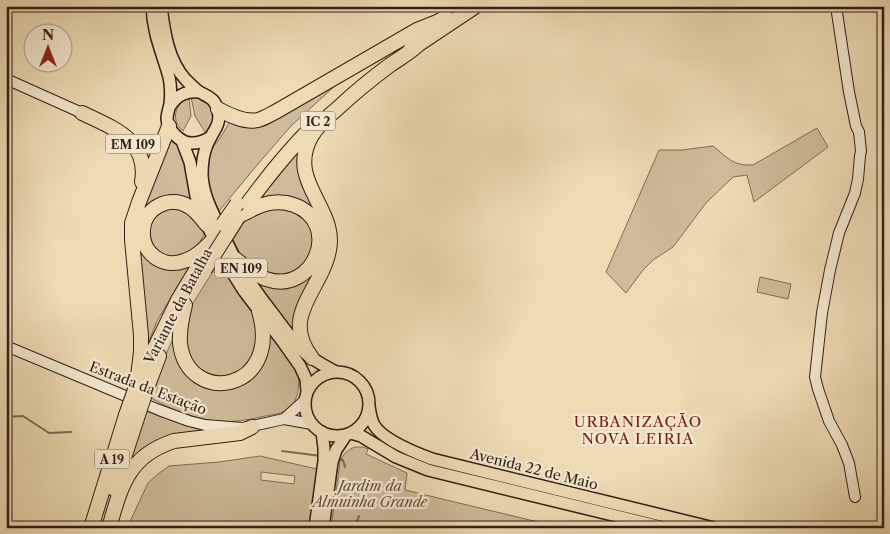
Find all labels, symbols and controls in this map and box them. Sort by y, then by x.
north arrow [22,22,72,72]
text: N [42,26,54,44]
road number: IC 2 [300,112,336,130]
road number: EM 109 [106,134,160,154]
street label: Variante da Batalha [139,245,216,368]
road number: EN 109 [215,258,267,278]
street label: Estrada da Estação [87,357,209,419]
district label: URBANIZAÇÃO NOVA LEIRIA [574,412,702,448]
street label: Avenida 22 de Maio [467,444,600,494]
road number: A 19 [94,449,130,468]
park label: Jardim da Almuinha Grande [311,477,429,511]

